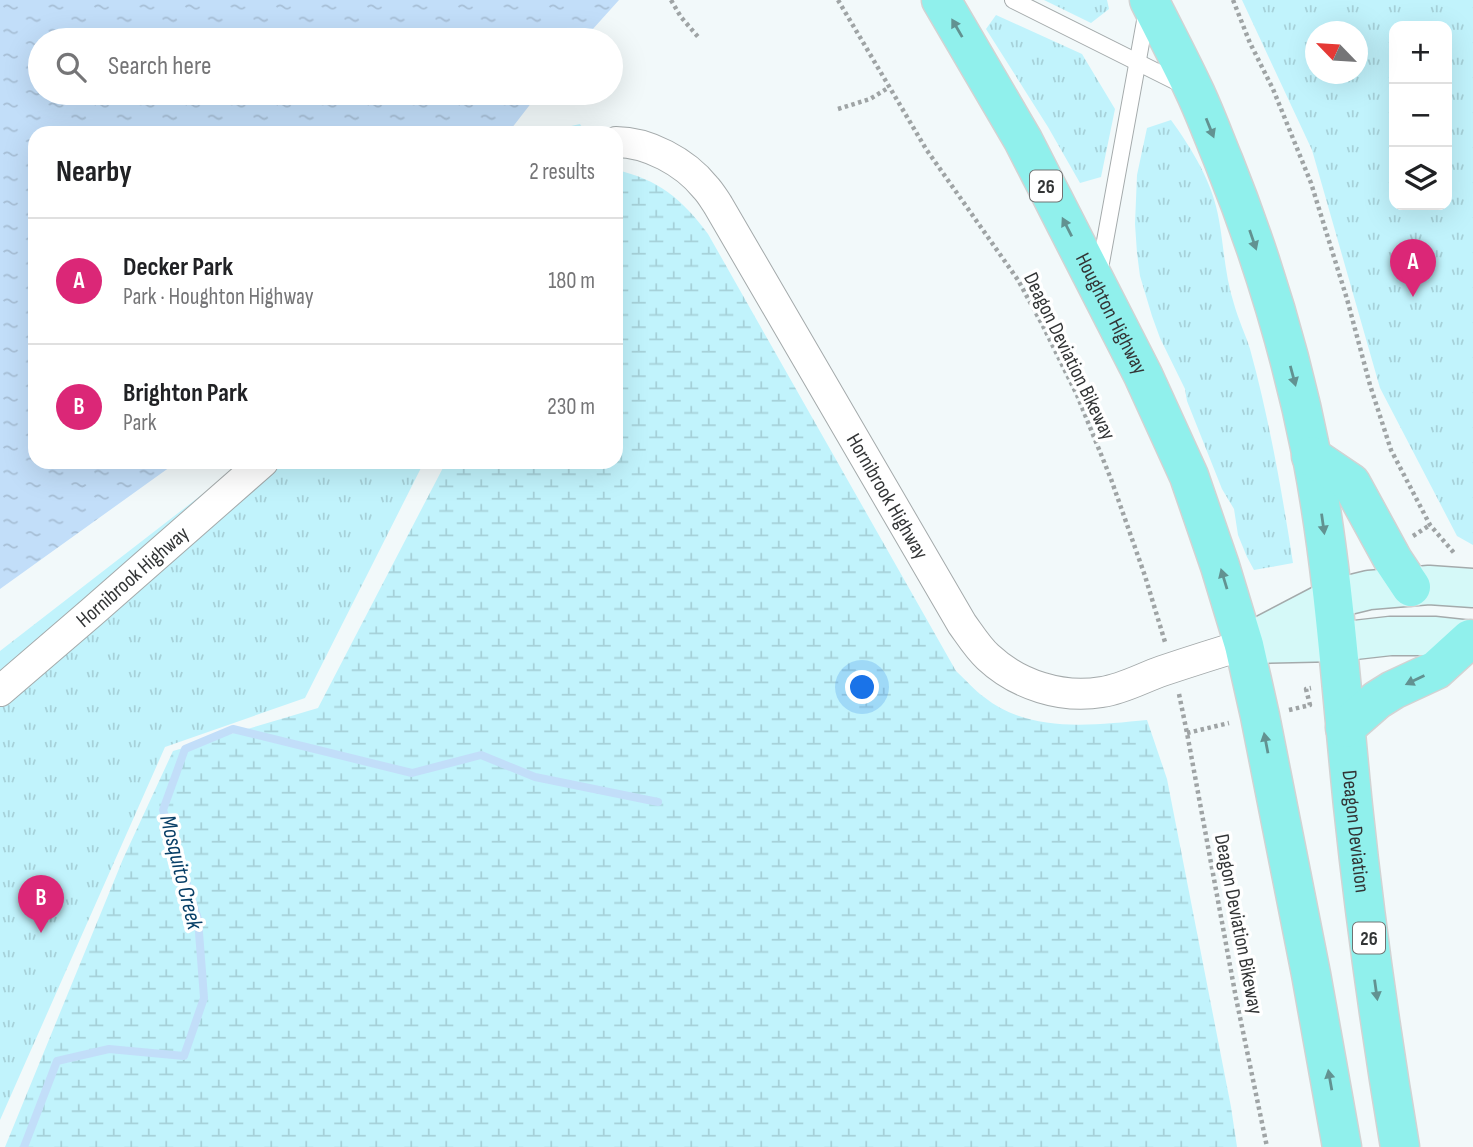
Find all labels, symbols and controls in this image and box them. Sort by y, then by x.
one-way arrow [952,18,964,38]
north arrow [1305,21,1368,84]
map controls [1389,21,1452,210]
button: + [1389,21,1452,84]
search box [28,28,623,105]
icon: search [52,48,90,86]
text: Search here [108,51,211,82]
button: − [1389,84,1452,147]
one-way arrow [1205,117,1216,138]
button: layers [1389,147,1452,210]
text: Nearby [56,154,132,190]
text: 2 results [529,158,595,186]
road number: 26 [1030,170,1062,202]
one-way arrow [1061,217,1073,237]
one-way arrow [1248,230,1259,251]
pin: A [1390,239,1436,297]
street label: Houghton Highway [1070,249,1152,378]
text: Decker Park [123,252,233,283]
text: A [74,267,84,295]
text: 180 m [548,267,595,295]
street label: Deagon Deviation Bikeway [1018,268,1121,444]
text: Park · Houghton Highway [123,283,314,311]
one-way arrow [1288,365,1299,387]
text: Brighton Park [123,378,248,409]
text: B [74,393,84,421]
text: 230 m [547,393,595,421]
text: Park [123,409,157,437]
street label: Hornibrook Highway [841,429,934,564]
one-way arrow [1318,513,1329,535]
street label: Hornibrook Highway [71,521,194,633]
one-way arrow [1219,568,1229,589]
your location [845,670,879,704]
one-way arrow [1405,674,1426,685]
one-way arrow [1260,732,1271,754]
street label: Deagon Deviation [1337,769,1375,894]
water label: Mosquito Creek [153,812,209,934]
street label: Deagon Deviation Bikeway [1209,832,1268,1016]
pin: B [18,875,64,933]
road number: 26 [1353,922,1385,954]
one-way arrow [1371,979,1382,1001]
one-way arrow [1324,1069,1335,1091]

